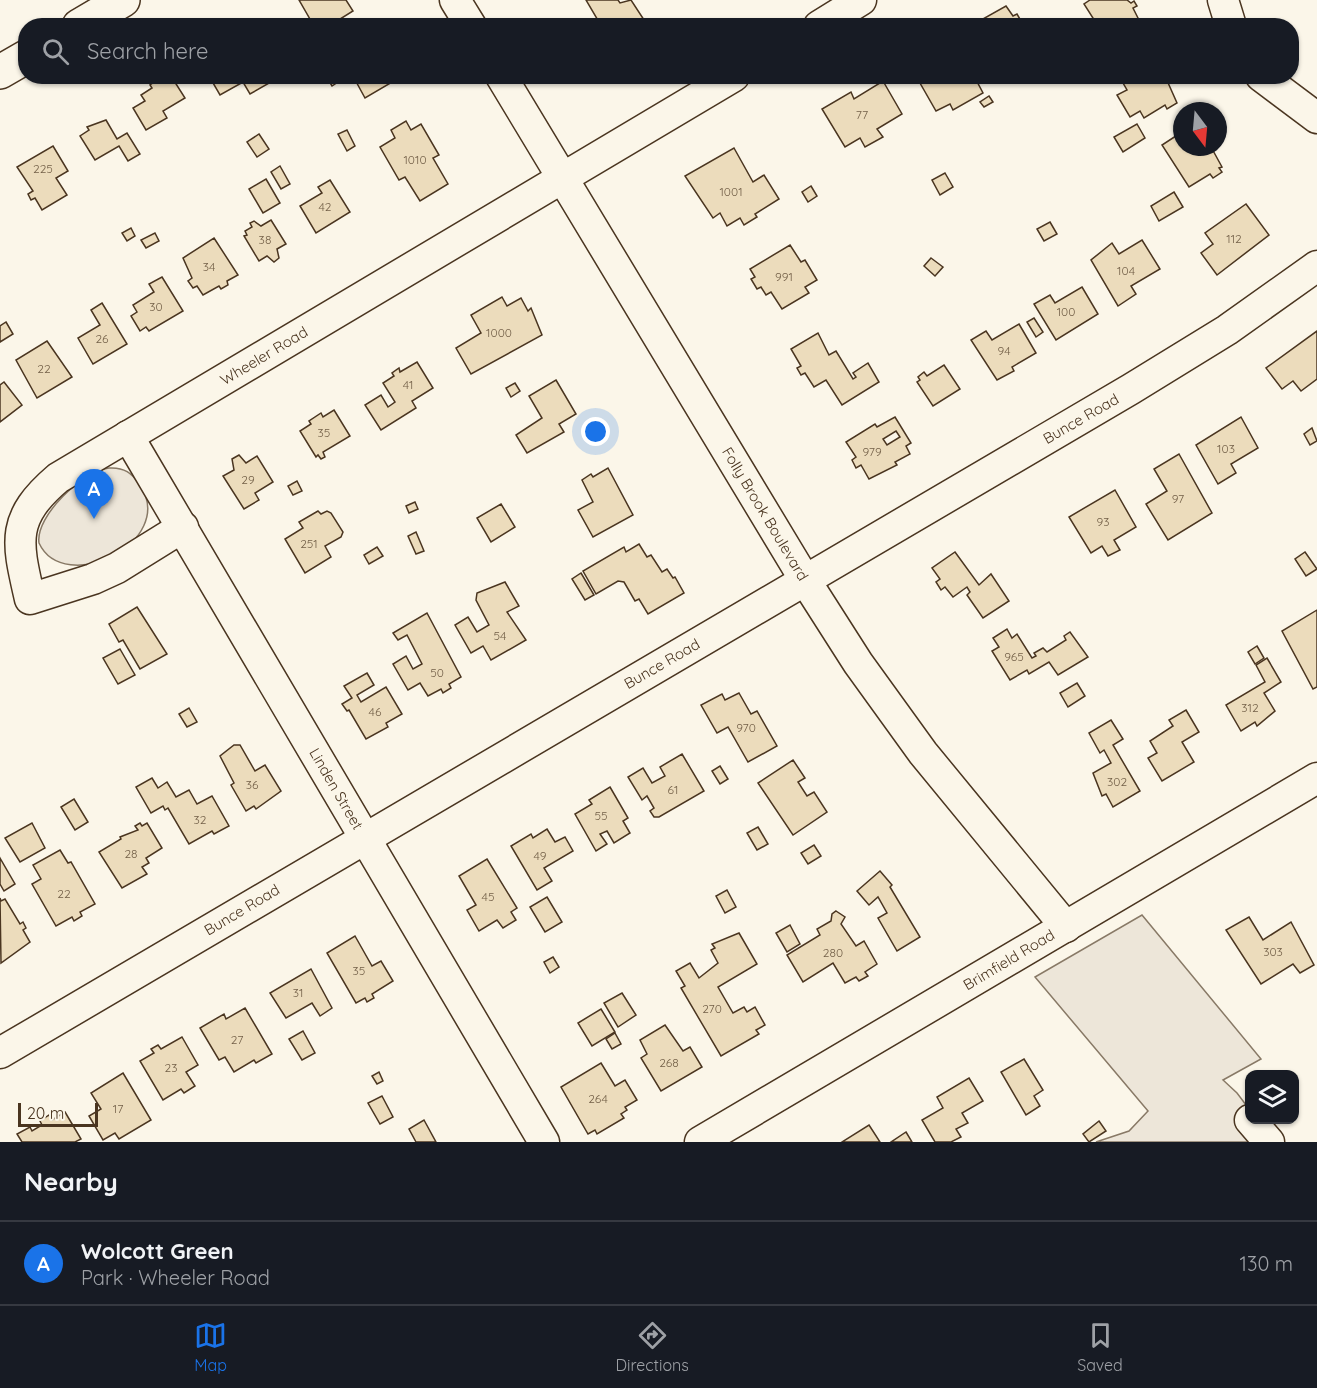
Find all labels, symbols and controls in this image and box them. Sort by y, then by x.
search box [18,18,1299,84]
icon: search [39,35,72,68]
text: Search here [87,37,208,65]
north arrow [1173,102,1227,156]
house number: 77 [856,107,868,122]
house number: 1010 [403,152,427,167]
house number: 225 [33,161,53,176]
house number: 1001 [719,184,743,199]
house number: 42 [319,199,332,214]
house number: 112 [1226,231,1242,246]
house number: 38 [259,232,271,247]
house number: 34 [203,259,215,274]
house number: 104 [1117,263,1135,278]
house number: 991 [775,269,793,284]
house number: 30 [149,299,163,314]
house number: 100 [1057,304,1075,319]
street label: Wheeler Road [216,322,311,389]
house number: 1000 [486,325,512,340]
house number: 26 [95,331,109,346]
house number: 94 [997,343,1011,358]
house number: 22 [37,361,51,376]
house number: 41 [403,377,413,392]
street label: Bunce Road [1039,389,1122,448]
your location [581,417,610,446]
house number: 35 [318,425,330,440]
house number: 103 [1217,441,1235,456]
street label: Folly Brook Boulevard [718,443,813,584]
house number: 979 [862,444,882,459]
pin: A [74,470,113,519]
house number: 29 [241,472,255,487]
house number: 97 [1172,491,1184,506]
house number: 93 [1097,514,1109,529]
house number: 251 [300,536,318,551]
house number: 54 [494,628,506,643]
street label: Bunce Road [620,634,703,693]
house number: 965 [1004,649,1024,664]
house number: 50 [430,665,444,680]
house number: 312 [1241,700,1259,715]
house number: 46 [369,704,382,719]
house number: 970 [736,720,756,735]
street label: Linden Street [305,745,367,833]
house number: 302 [1107,774,1127,789]
house number: 36 [246,777,259,792]
house number: 61 [668,782,678,797]
house number: 55 [594,808,608,823]
house number: 32 [194,812,207,827]
house number: 28 [124,846,138,861]
house number: 49 [534,848,547,863]
street label: Bunce Road [201,880,283,939]
house number: 22 [57,886,71,901]
house number: 45 [482,889,494,904]
street label: Brimfield Road [960,925,1058,994]
house number: 303 [1263,944,1283,959]
house number: 280 [823,945,843,960]
house number: 35 [353,963,365,978]
house number: 31 [293,985,303,1000]
house number: 270 [702,1001,722,1016]
house number: 27 [231,1032,243,1047]
house number: 268 [659,1055,679,1070]
house number: 23 [165,1060,177,1075]
map controls [1245,1070,1299,1124]
button: layers [1245,1070,1299,1124]
house number: 264 [588,1091,608,1106]
scale bar [18,1100,98,1128]
house number: 17 [113,1101,123,1116]
text: 20 m [27,1103,64,1123]
text: Nearby [24,1165,118,1198]
text: Wolcott Green [81,1237,234,1265]
text: A [37,1251,50,1276]
text: 130 m [1240,1251,1293,1276]
text: Park · Wheeler Road [81,1265,270,1290]
tab: Map [194,1319,227,1375]
tab: Directions [616,1319,689,1375]
tab: Saved [1077,1319,1123,1375]

